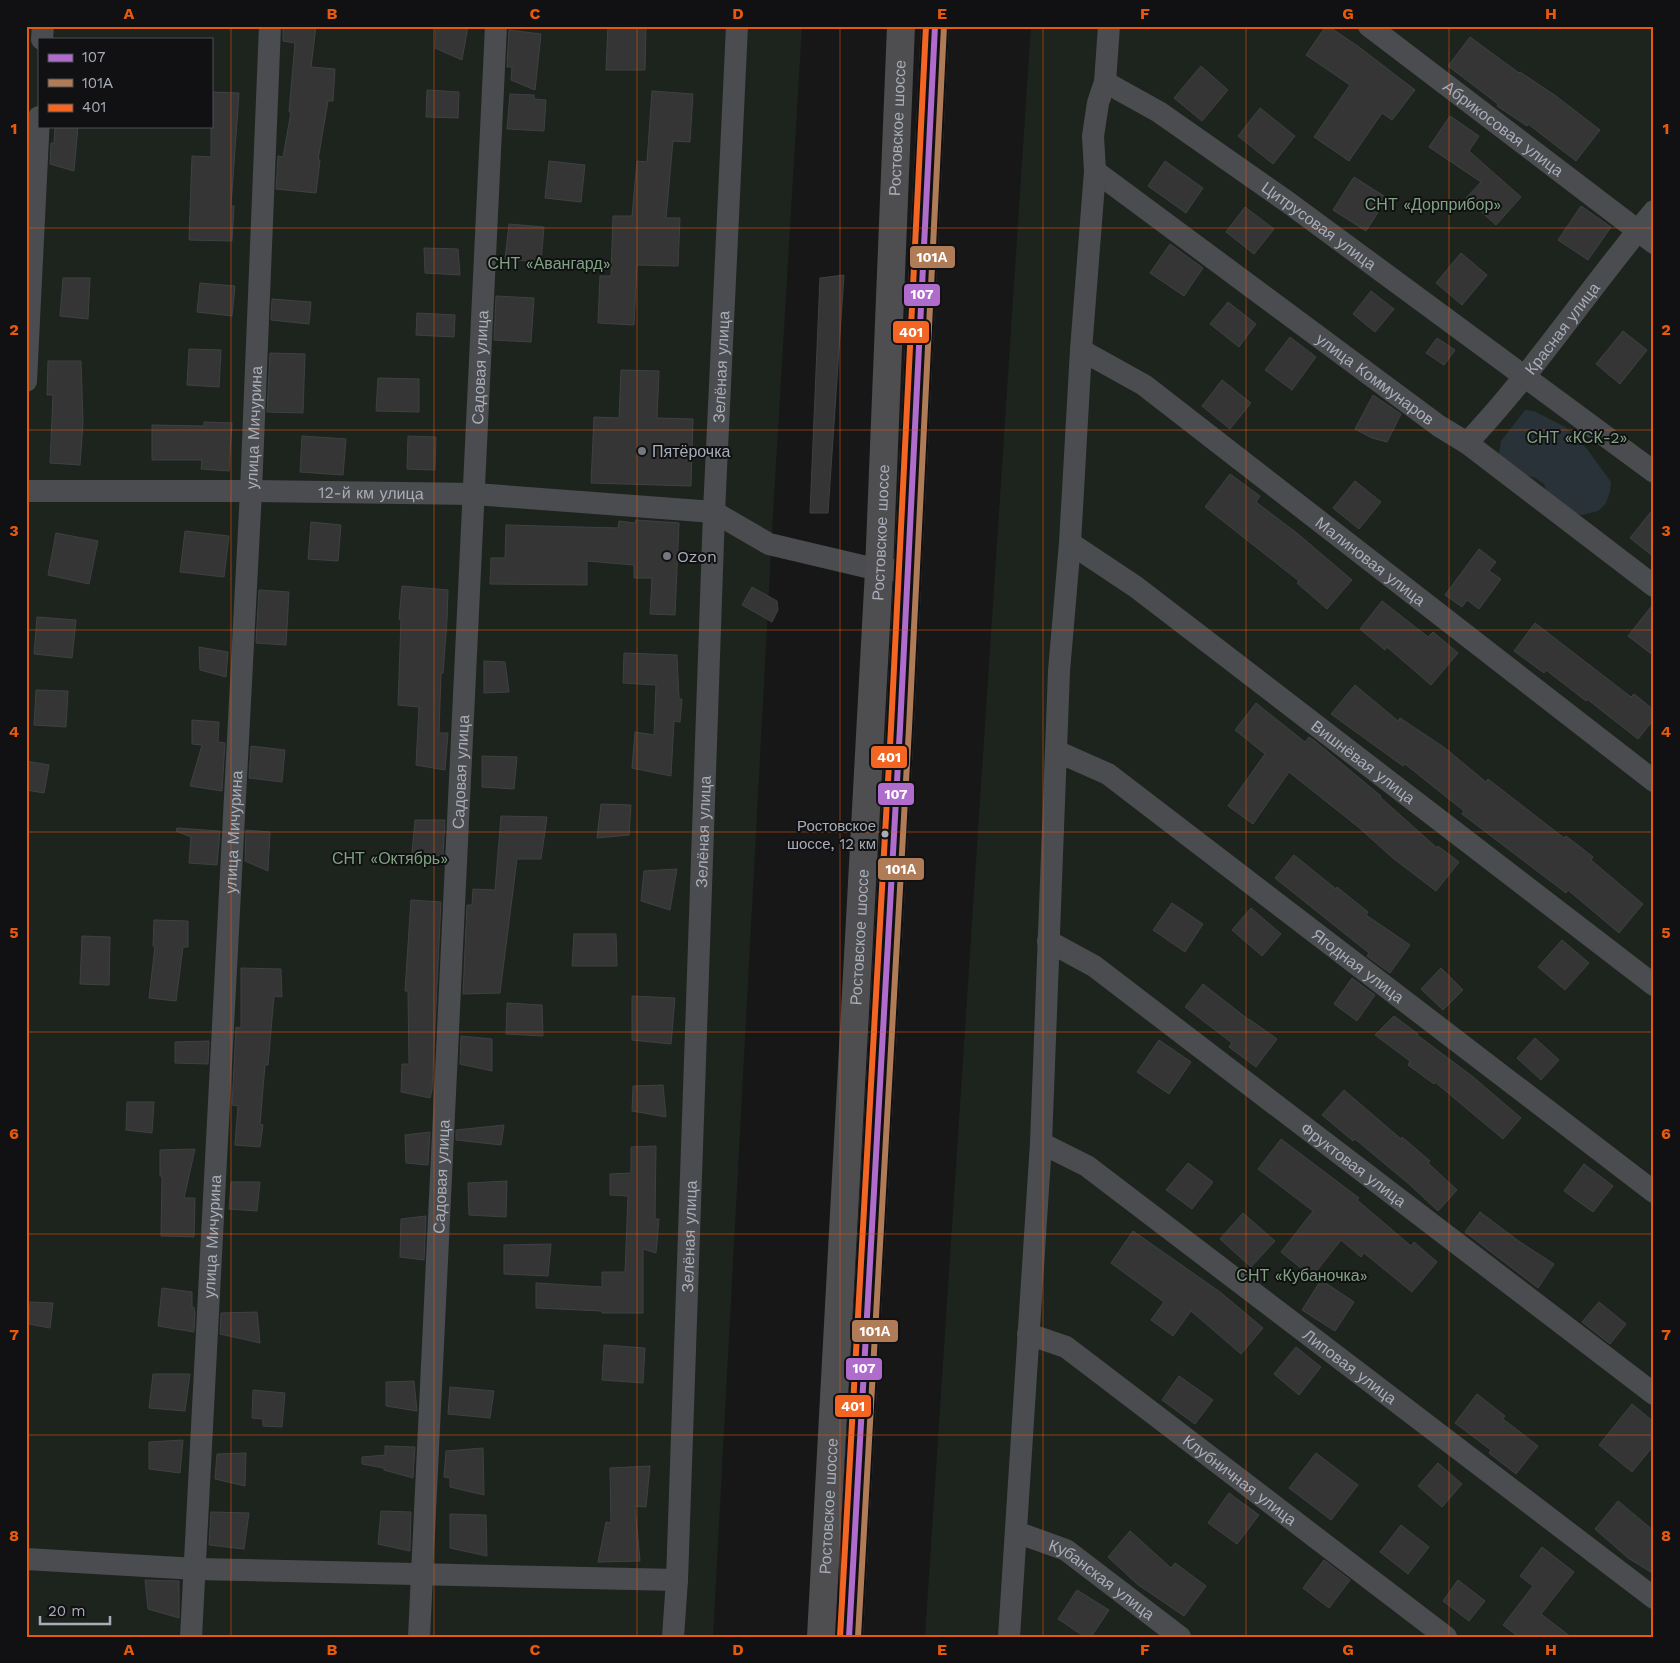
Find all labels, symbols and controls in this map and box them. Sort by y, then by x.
text: A [124,4,135,23]
text: B [327,4,338,23]
text: C [530,4,541,23]
text: D [732,4,744,23]
text: E [937,4,947,23]
text: F [1140,4,1150,23]
text: G [1342,4,1354,23]
text: H [1545,4,1557,23]
legend [38,38,212,128]
text: 107 [82,48,105,66]
street label: Ростовское шоссе [885,59,910,196]
text: 101А [82,74,113,92]
street label: Абрикосовая улица [1439,77,1567,181]
text: 401 [82,98,106,116]
text: 1 [11,119,17,138]
text: 1 [1663,119,1669,138]
street label: Цитрусовая улица [1258,178,1380,274]
park label: СНТ «Дорприбор» [1365,195,1501,214]
line badge: 101А [909,245,956,269]
text: 101А [916,249,948,265]
park label: СНТ «Авангард» [487,254,611,273]
street label: Красная улица [1521,279,1604,378]
line badge: 107 [903,283,941,307]
text: 107 [910,286,934,302]
street label: Садовая улица [468,310,492,425]
street label: Зелёная улица [709,310,734,423]
text: 2 [9,320,19,339]
line badge: 401 [892,320,930,344]
text: 2 [1661,320,1671,339]
text: 401 [899,324,923,340]
street label: улица Коммунаров [1312,329,1438,429]
street label: улица Мичурина [242,365,266,490]
park label: СНТ «КСК-2» [1527,428,1628,447]
place label: Пятёрочка [652,442,731,461]
marker: Пятёрочка [636,445,648,457]
street label: Ростовское шоссе [868,464,893,601]
street label: 12-й км улица [318,483,424,503]
street label: Малиновая улица [1312,513,1429,610]
text: 3 [9,521,19,540]
text: 3 [1661,521,1671,540]
place label: Ozon [677,547,717,566]
marker: Ozon [661,550,673,562]
street label: Садовая улица [449,714,473,830]
street label: Вишнёвая улица [1307,716,1419,808]
text: 4 [9,722,19,741]
text: 4 [1661,722,1671,741]
line badge: 401 [870,745,908,769]
text: 401 [877,749,901,765]
street label: улица Мичурина [221,770,246,894]
street label: Зелёная улица [692,775,715,888]
line badge: 107 [877,782,915,806]
text: 107 [884,786,908,802]
place label: Ростовское шоссе, 12 км [787,817,876,853]
marker: Ростовское шоссе, 12 км [880,829,890,839]
park label: СНТ «Октябрь» [332,849,448,868]
line badge: 101А [877,857,925,881]
text: 101А [885,861,917,877]
street label: Ростовское шоссе [846,868,873,1006]
text: 5 [9,923,19,942]
text: 5 [1661,923,1671,942]
street label: Ягодная улица [1308,925,1408,1007]
street label: Фруктовая улица [1297,1118,1410,1211]
street label: Садовая улица [429,1119,454,1234]
text: 6 [9,1124,19,1143]
text: 6 [1661,1124,1671,1143]
street label: улица Мичурина [200,1174,225,1299]
street label: Зелёная улица [678,1180,701,1293]
park label: СНТ «Кубаночка» [1236,1266,1368,1285]
line badge: 101А [851,1319,899,1343]
text: 101А [859,1323,891,1339]
text: 7 [9,1325,19,1344]
street label: Липовая улица [1299,1325,1400,1408]
text: 7 [1661,1325,1671,1344]
line badge: 107 [845,1357,883,1381]
text: 107 [852,1360,876,1376]
line badge: 401 [834,1394,872,1418]
text: 401 [841,1398,865,1414]
street label: Клубничная улица [1179,1431,1300,1530]
street label: Ростовское шоссе [815,1438,842,1575]
text: 8 [9,1526,19,1545]
text: 8 [1661,1526,1671,1545]
street label: Кубанская улица [1046,1536,1158,1624]
scale bar [40,1593,110,1625]
text: 20 m [48,1602,86,1620]
text: A [124,1640,135,1659]
text: B [327,1640,338,1659]
text: C [530,1640,541,1659]
text: D [732,1640,744,1659]
text: E [937,1640,947,1659]
text: F [1140,1640,1150,1659]
text: G [1342,1640,1354,1659]
text: H [1545,1640,1557,1659]

